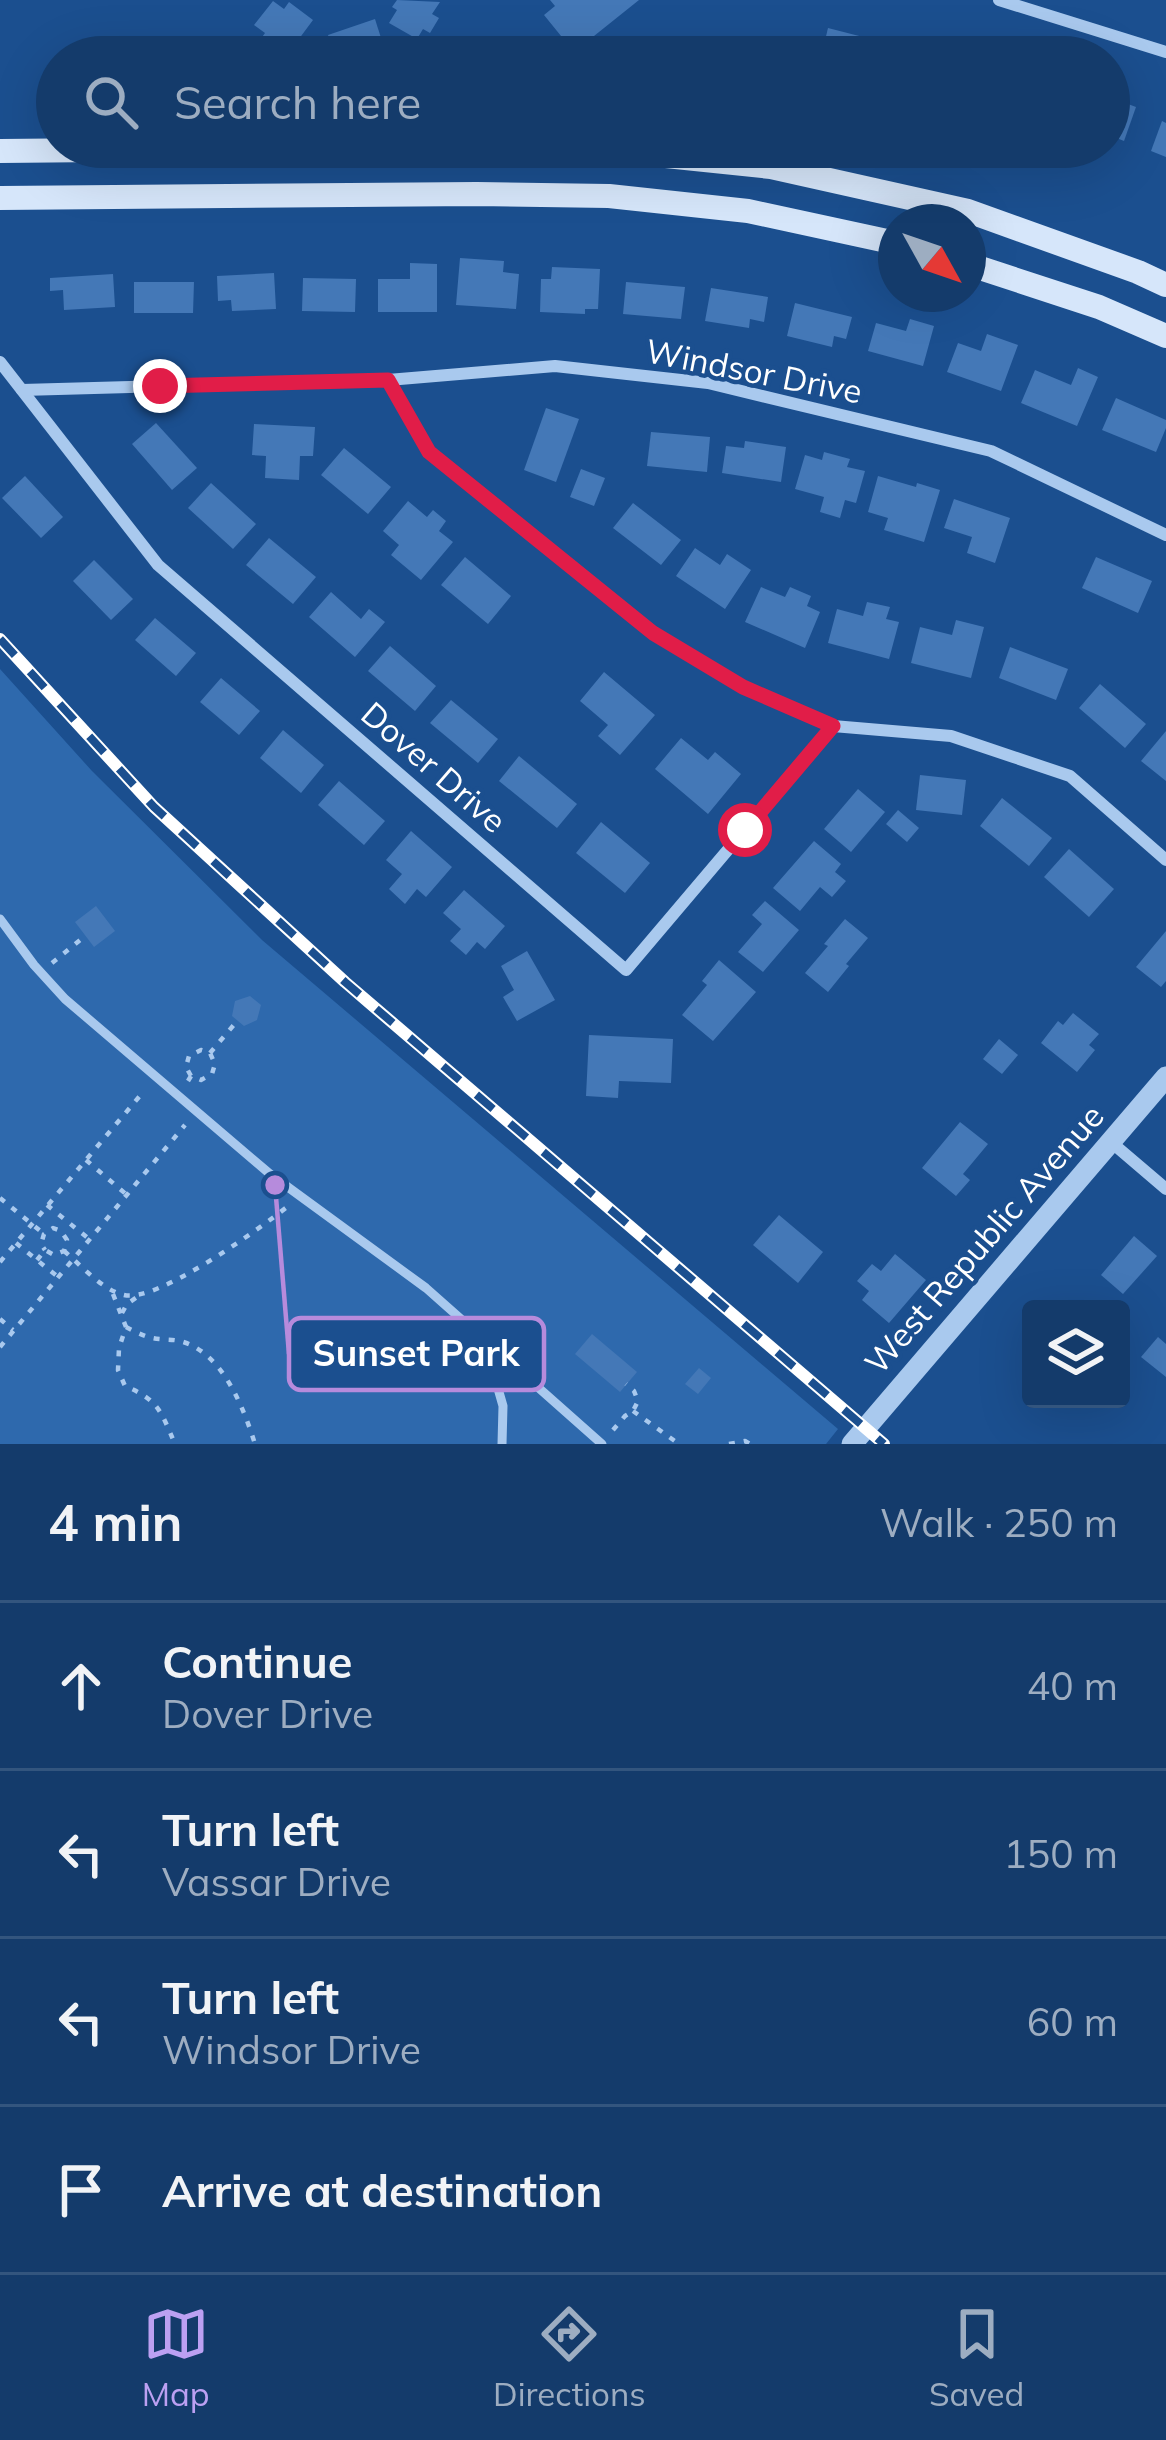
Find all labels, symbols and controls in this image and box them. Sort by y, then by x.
search box [36,36,1130,168]
icon: search [78,69,144,135]
text: Search here [174,74,421,130]
north arrow [878,204,986,312]
street label: Windsor Drive [643,329,866,412]
route end [133,359,187,413]
street label: Dover Drive [353,693,515,841]
route start [718,803,772,857]
street label: West Republic Avenue [855,1096,1112,1382]
map controls [1022,1300,1130,1408]
button: layers [1022,1300,1130,1408]
callout: Sunset Park [289,1318,544,1390]
text: Sunset Park [312,1330,521,1375]
text: 4 min [48,1490,183,1554]
text: Walk · 250 m [880,1498,1118,1547]
text: Continue [162,1633,352,1689]
icon: ahead [48,1653,114,1719]
text: 40 m [1027,1661,1118,1710]
text: Dover Drive [162,1689,373,1738]
text: Turn left [162,1801,339,1857]
icon: left [48,1821,114,1887]
text: 150 m [1003,1829,1118,1878]
text: Vassar Drive [162,1857,391,1906]
text: Turn left [162,1969,339,2025]
icon: left [48,1989,114,2055]
text: 60 m [1027,1997,1118,2046]
text: Windsor Drive [162,2025,421,2074]
icon: arrive [48,2157,114,2223]
text: Arrive at destination [162,2162,602,2218]
tab: Map [142,2301,210,2414]
tab: Directions [493,2301,646,2414]
tab: Saved [929,2301,1024,2414]

